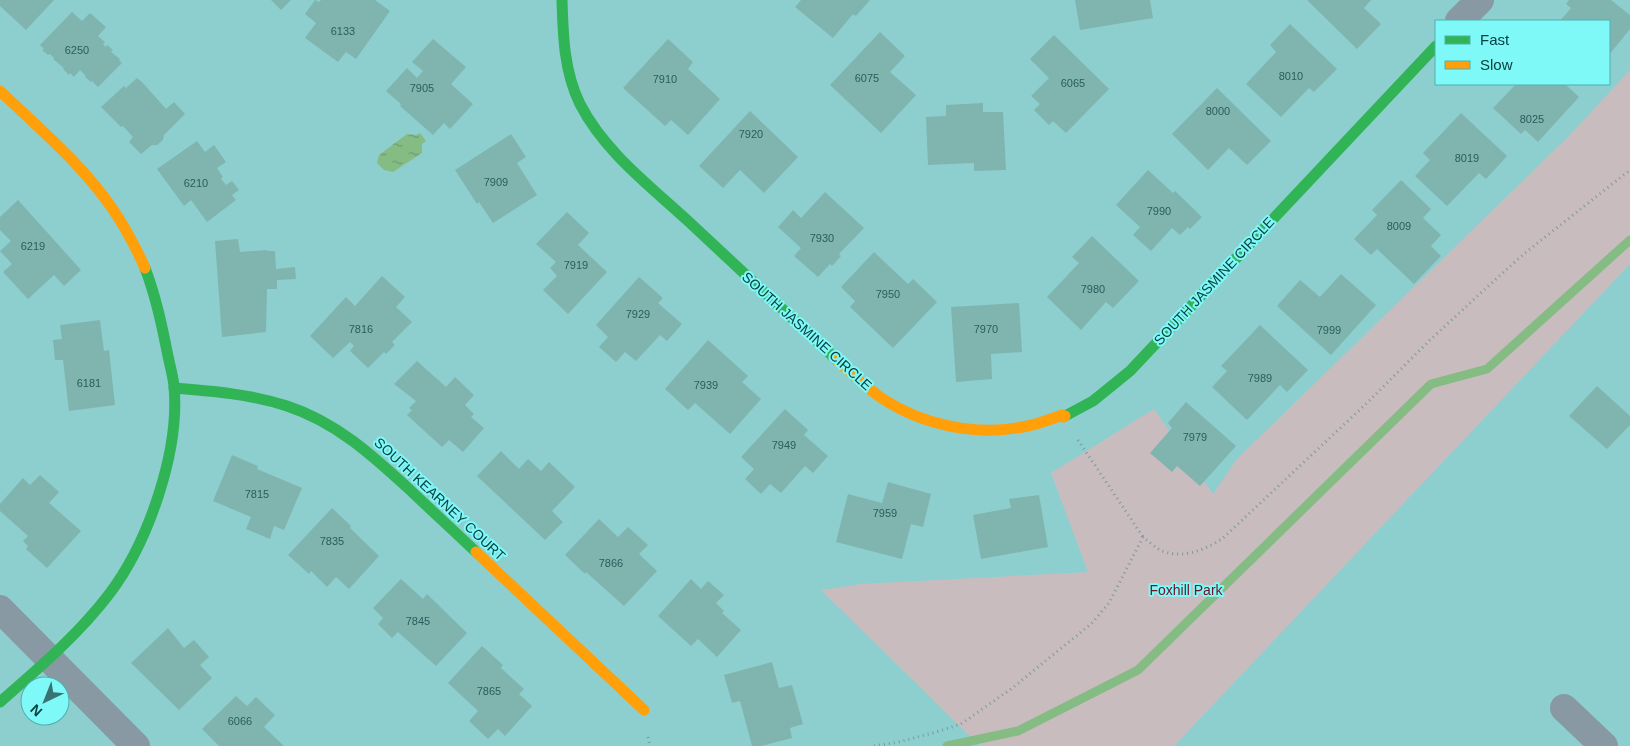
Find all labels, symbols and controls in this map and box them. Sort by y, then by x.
legend [1435,20,1610,85]
house number: 6133 [331,25,355,37]
text: Fast [1480,31,1510,48]
house number: 6250 [65,44,89,56]
text: Slow [1480,56,1513,73]
house number: 8010 [1279,70,1303,82]
house number: 6075 [855,72,879,84]
house number: 7910 [653,73,677,85]
house number: 6065 [1061,77,1085,89]
house number: 7905 [410,82,434,94]
house number: 8000 [1206,105,1230,117]
house number: 8025 [1520,113,1544,125]
house number: 7920 [739,128,763,140]
house number: 8019 [1455,152,1479,164]
house number: 7909 [484,176,508,188]
house number: 6210 [184,177,208,189]
house number: 7990 [1147,205,1171,217]
street label: SOUTH JASMINE CIRCLE [1151,214,1277,348]
house number: 8009 [1387,220,1411,232]
house number: 7930 [810,232,834,244]
house number: 6219 [21,240,45,252]
house number: 7919 [564,259,588,271]
street label: SOUTH JASMINE CIRCLE [739,269,875,393]
house number: 7980 [1081,283,1105,295]
house number: 7950 [876,288,900,300]
house number: 7929 [626,308,650,320]
house number: 7816 [349,323,373,335]
house number: 7970 [974,323,998,335]
house number: 7999 [1317,324,1341,336]
house number: 7989 [1248,372,1272,384]
house number: 6181 [77,377,101,389]
house number: 7939 [694,379,718,391]
house number: 7979 [1183,431,1207,443]
street label: SOUTH KEARNEY COURT [371,434,509,564]
house number: 7949 [772,439,796,451]
house number: 7815 [245,488,269,500]
house number: 7959 [873,507,897,519]
house number: 7835 [320,535,344,547]
house number: 7866 [599,557,623,569]
park label: Foxhill Park [1149,582,1224,598]
house number: 7845 [406,615,430,627]
north arrow [20,676,70,726]
house number: 7865 [477,685,501,697]
text: N [27,701,45,720]
house number: 6066 [228,715,252,727]

